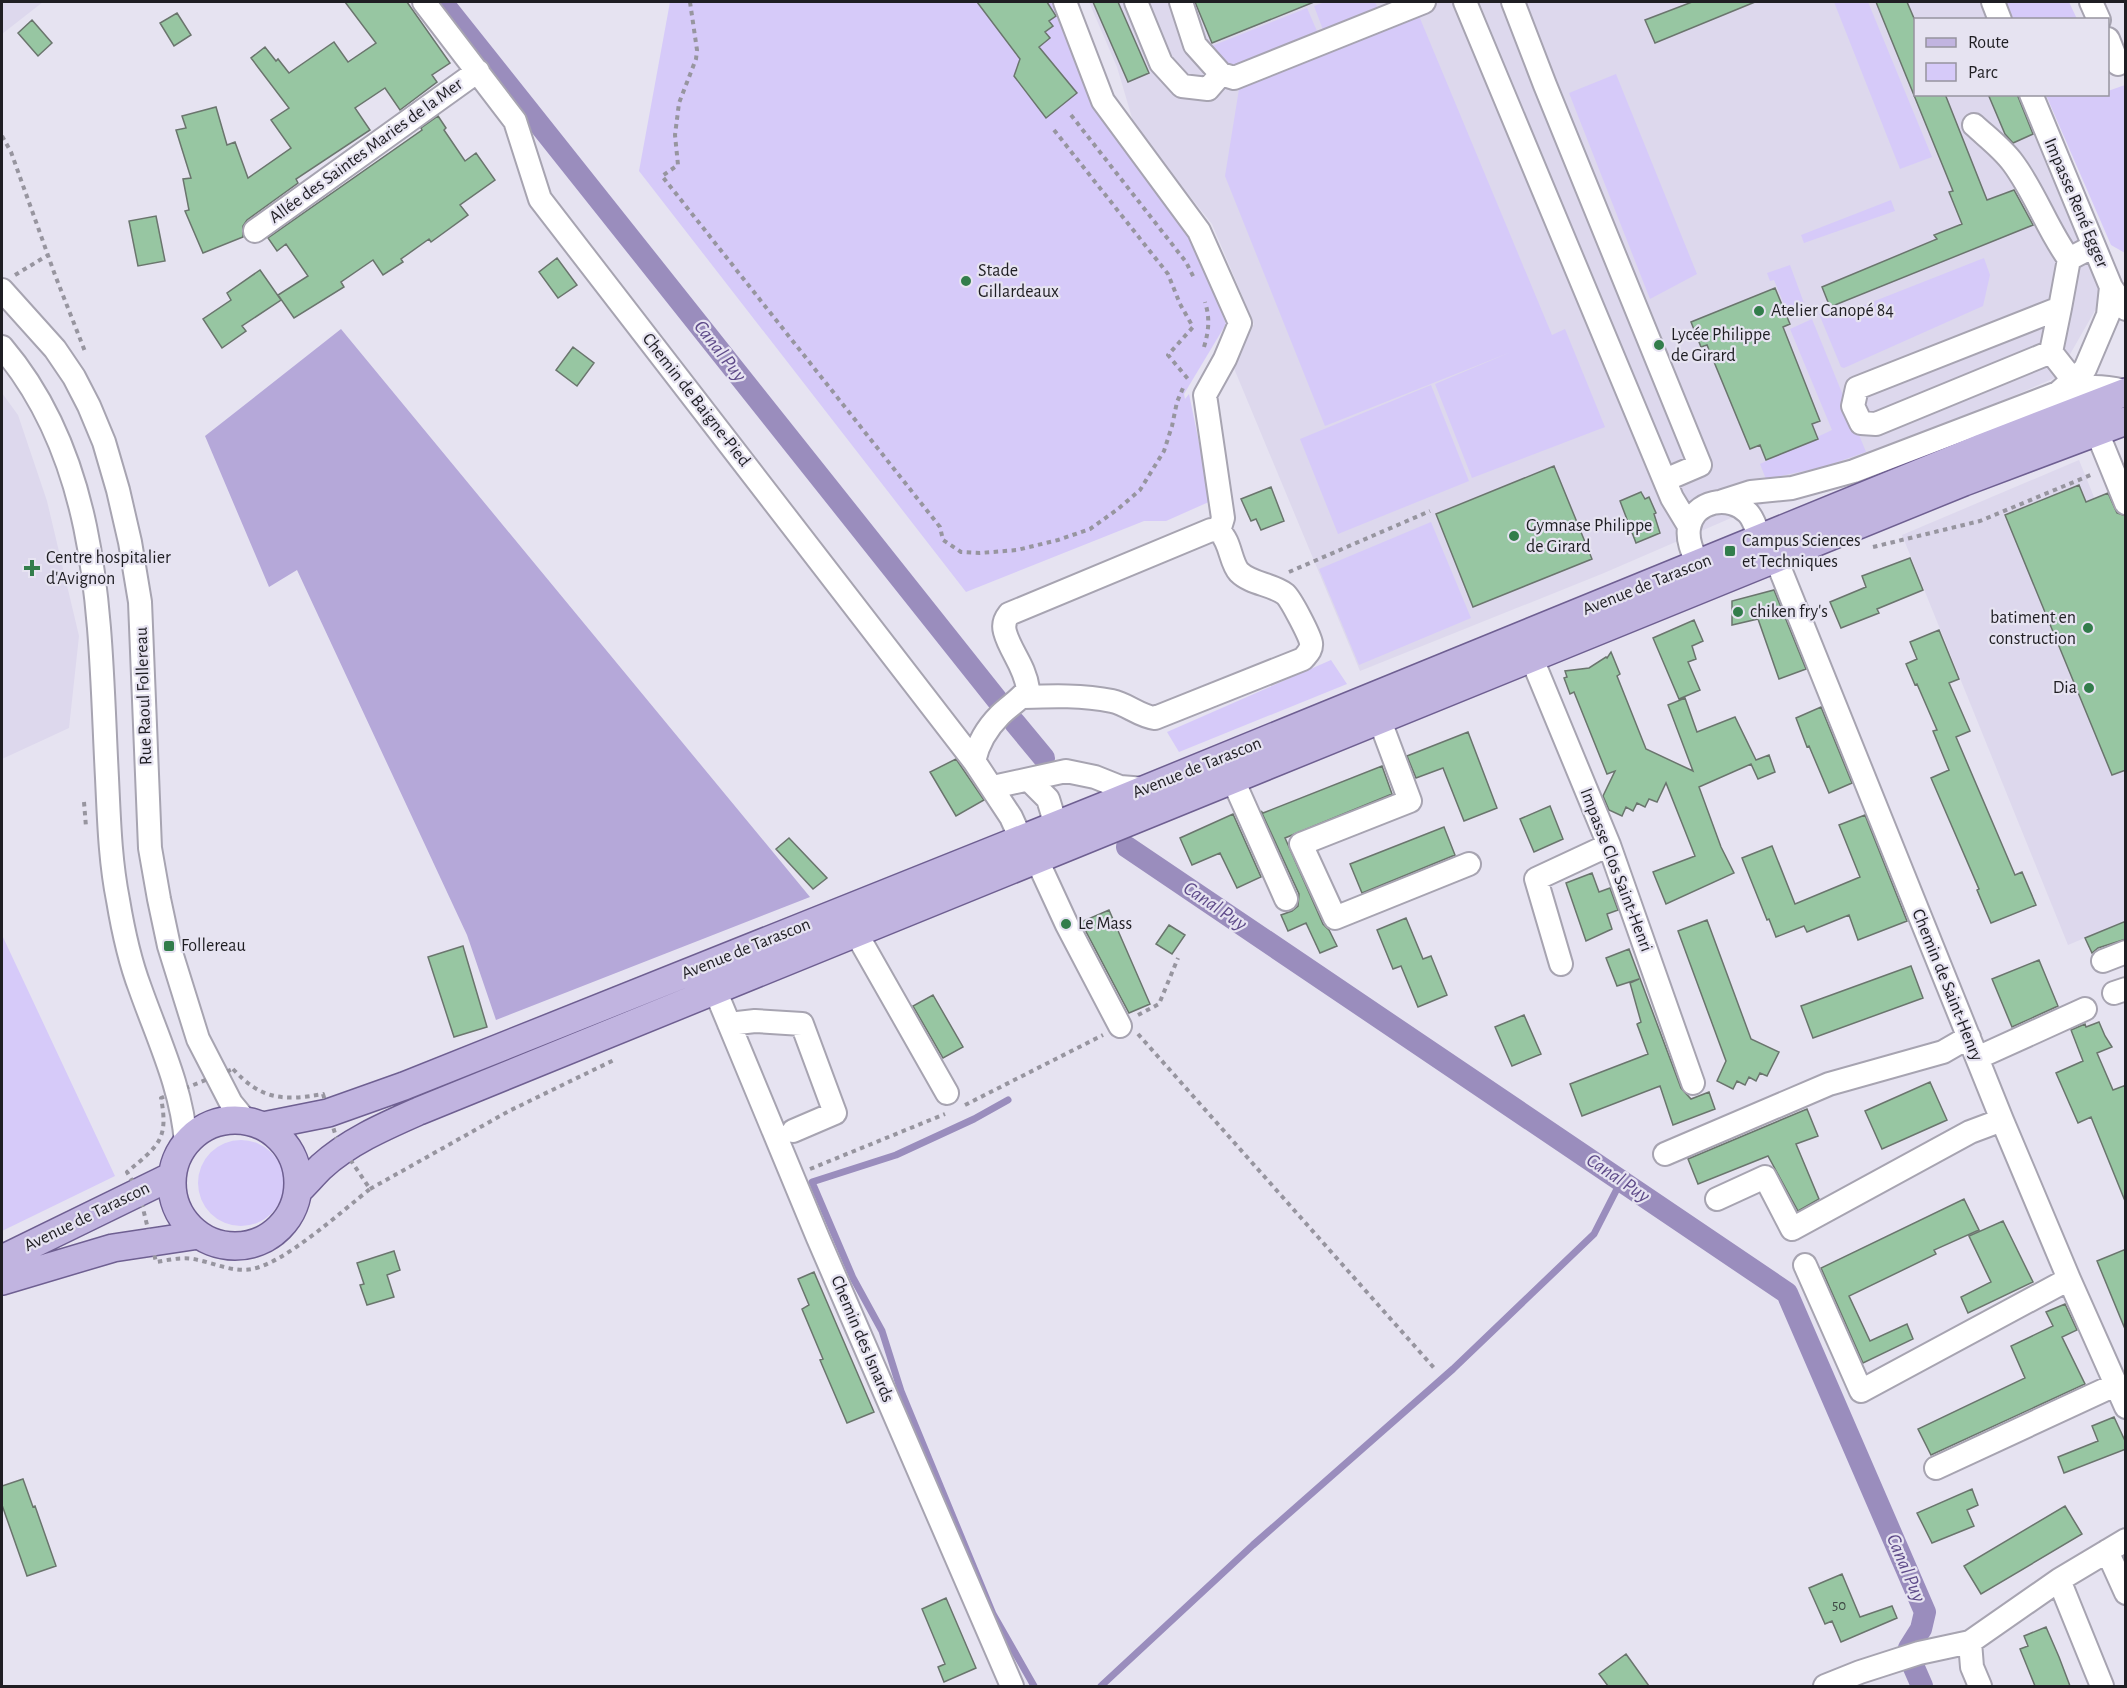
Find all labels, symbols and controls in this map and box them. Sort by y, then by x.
legend [1914,18,2109,96]
text: Route [1968,34,2009,52]
text: Parc [1968,64,1998,82]
street label: Allée des Saintes Maries de la Mer [266,75,466,227]
street label: Impasse René Egger [2041,136,2111,271]
place label: Stade Gillardeaux [978,262,1059,301]
marker: Stade Gillardeaux [959,274,973,288]
place label: Atelier Canopé 84 [1771,302,1894,320]
marker: Atelier Canopé 84 [1752,304,1766,318]
water label: Canal Puy [690,317,750,386]
place label: Lycée Philippe de Girard [1671,326,1771,365]
street label: Chemin de Baigne-Pied [639,330,753,470]
marker: Lycée Philippe de Girard [1652,338,1666,352]
place label: Gymnase Philippe de Girard [1526,517,1652,556]
marker: Gymnase Philippe de Girard [1507,529,1521,543]
place label: Campus Sciences et Techniques [1742,532,1861,571]
marker: Campus Sciences et Techniques [1723,544,1737,558]
place label: Centre hospitalier d'Avignon [46,549,171,588]
street label: Avenue de Tarascon [1580,551,1714,619]
marker: Centre hospitalier d'Avignon [23,559,41,577]
place label: chiken fry's [1750,603,1828,621]
marker: chiken fry's [1731,605,1745,619]
place label: batiment en construction [1989,609,2076,648]
marker: batiment en construction [2081,621,2095,635]
street label: Rue Raoul Follereau [133,627,155,765]
place label: Dia [2053,679,2077,697]
marker: Dia [2082,681,2096,695]
street label: Avenue de Tarascon [1130,734,1264,802]
street label: Impasse Clos Saint-Henri [1577,786,1655,954]
water label: Canal Puy [1180,878,1251,935]
street label: Chemin de Saint-Henry [1908,906,1986,1064]
street label: Avenue de Tarascon [679,915,813,983]
place label: Le Mass [1078,915,1132,933]
marker: Le Mass [1059,917,1073,931]
place label: Follereau [181,937,246,955]
marker: Follereau [162,939,176,953]
water label: Canal Puy [1583,1150,1654,1207]
street label: Avenue de Tarascon [21,1179,153,1255]
street label: Chemin des Isnards [827,1273,897,1405]
water label: Canal Puy [1883,1531,1930,1606]
house number: 50 [1832,1598,1846,1613]

